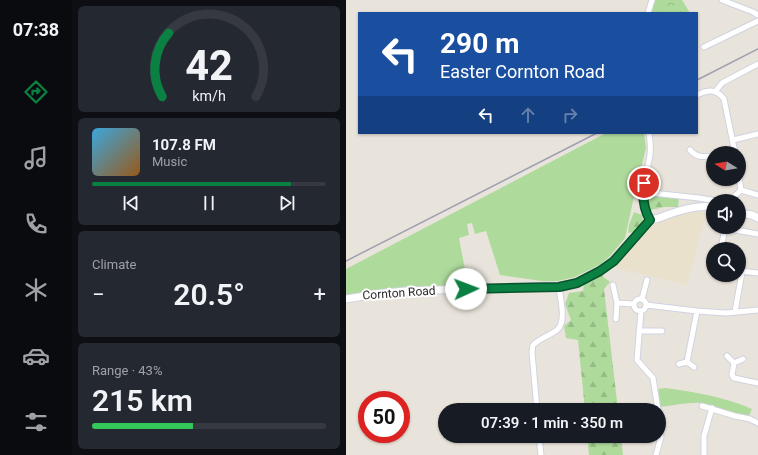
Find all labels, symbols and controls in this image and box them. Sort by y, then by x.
text: 07:38 [13,19,59,40]
text: 290 m [440,27,519,60]
icon: left [374,28,426,80]
text: 42 [185,41,233,90]
text: Easter Cornton Road [440,61,605,82]
icon: directions [22,78,50,106]
text: km/h [192,88,226,104]
icon: left [475,104,497,126]
icon: ahead [517,104,539,126]
icon: right [559,104,581,126]
text: 107.8 FM [152,136,216,154]
icon: music [22,144,50,172]
north arrow [706,146,746,186]
map controls [706,146,746,282]
text: Music [152,154,187,169]
pin [627,166,661,200]
icon: arrive [633,172,655,194]
icon: previous [120,192,142,214]
icon: pause [198,192,220,214]
icon: next [276,192,298,214]
button: sound [706,194,746,234]
icon: phone [22,210,50,238]
button: search [706,242,746,282]
text: Climate [92,257,136,272]
position arrow [445,268,487,310]
icon: climate [22,276,50,304]
text: 20.5° [173,277,245,312]
text: − [92,282,105,307]
text: + [314,282,326,307]
street label: Cornton Road [362,283,436,303]
icon: car [22,342,50,370]
text: Range · 43% [92,363,162,378]
text: 215 km [92,383,193,418]
speed limit sign: 50 [358,391,410,443]
icon: filters [22,408,50,436]
text: 07:39 · 1 min · 350 m [481,414,623,432]

